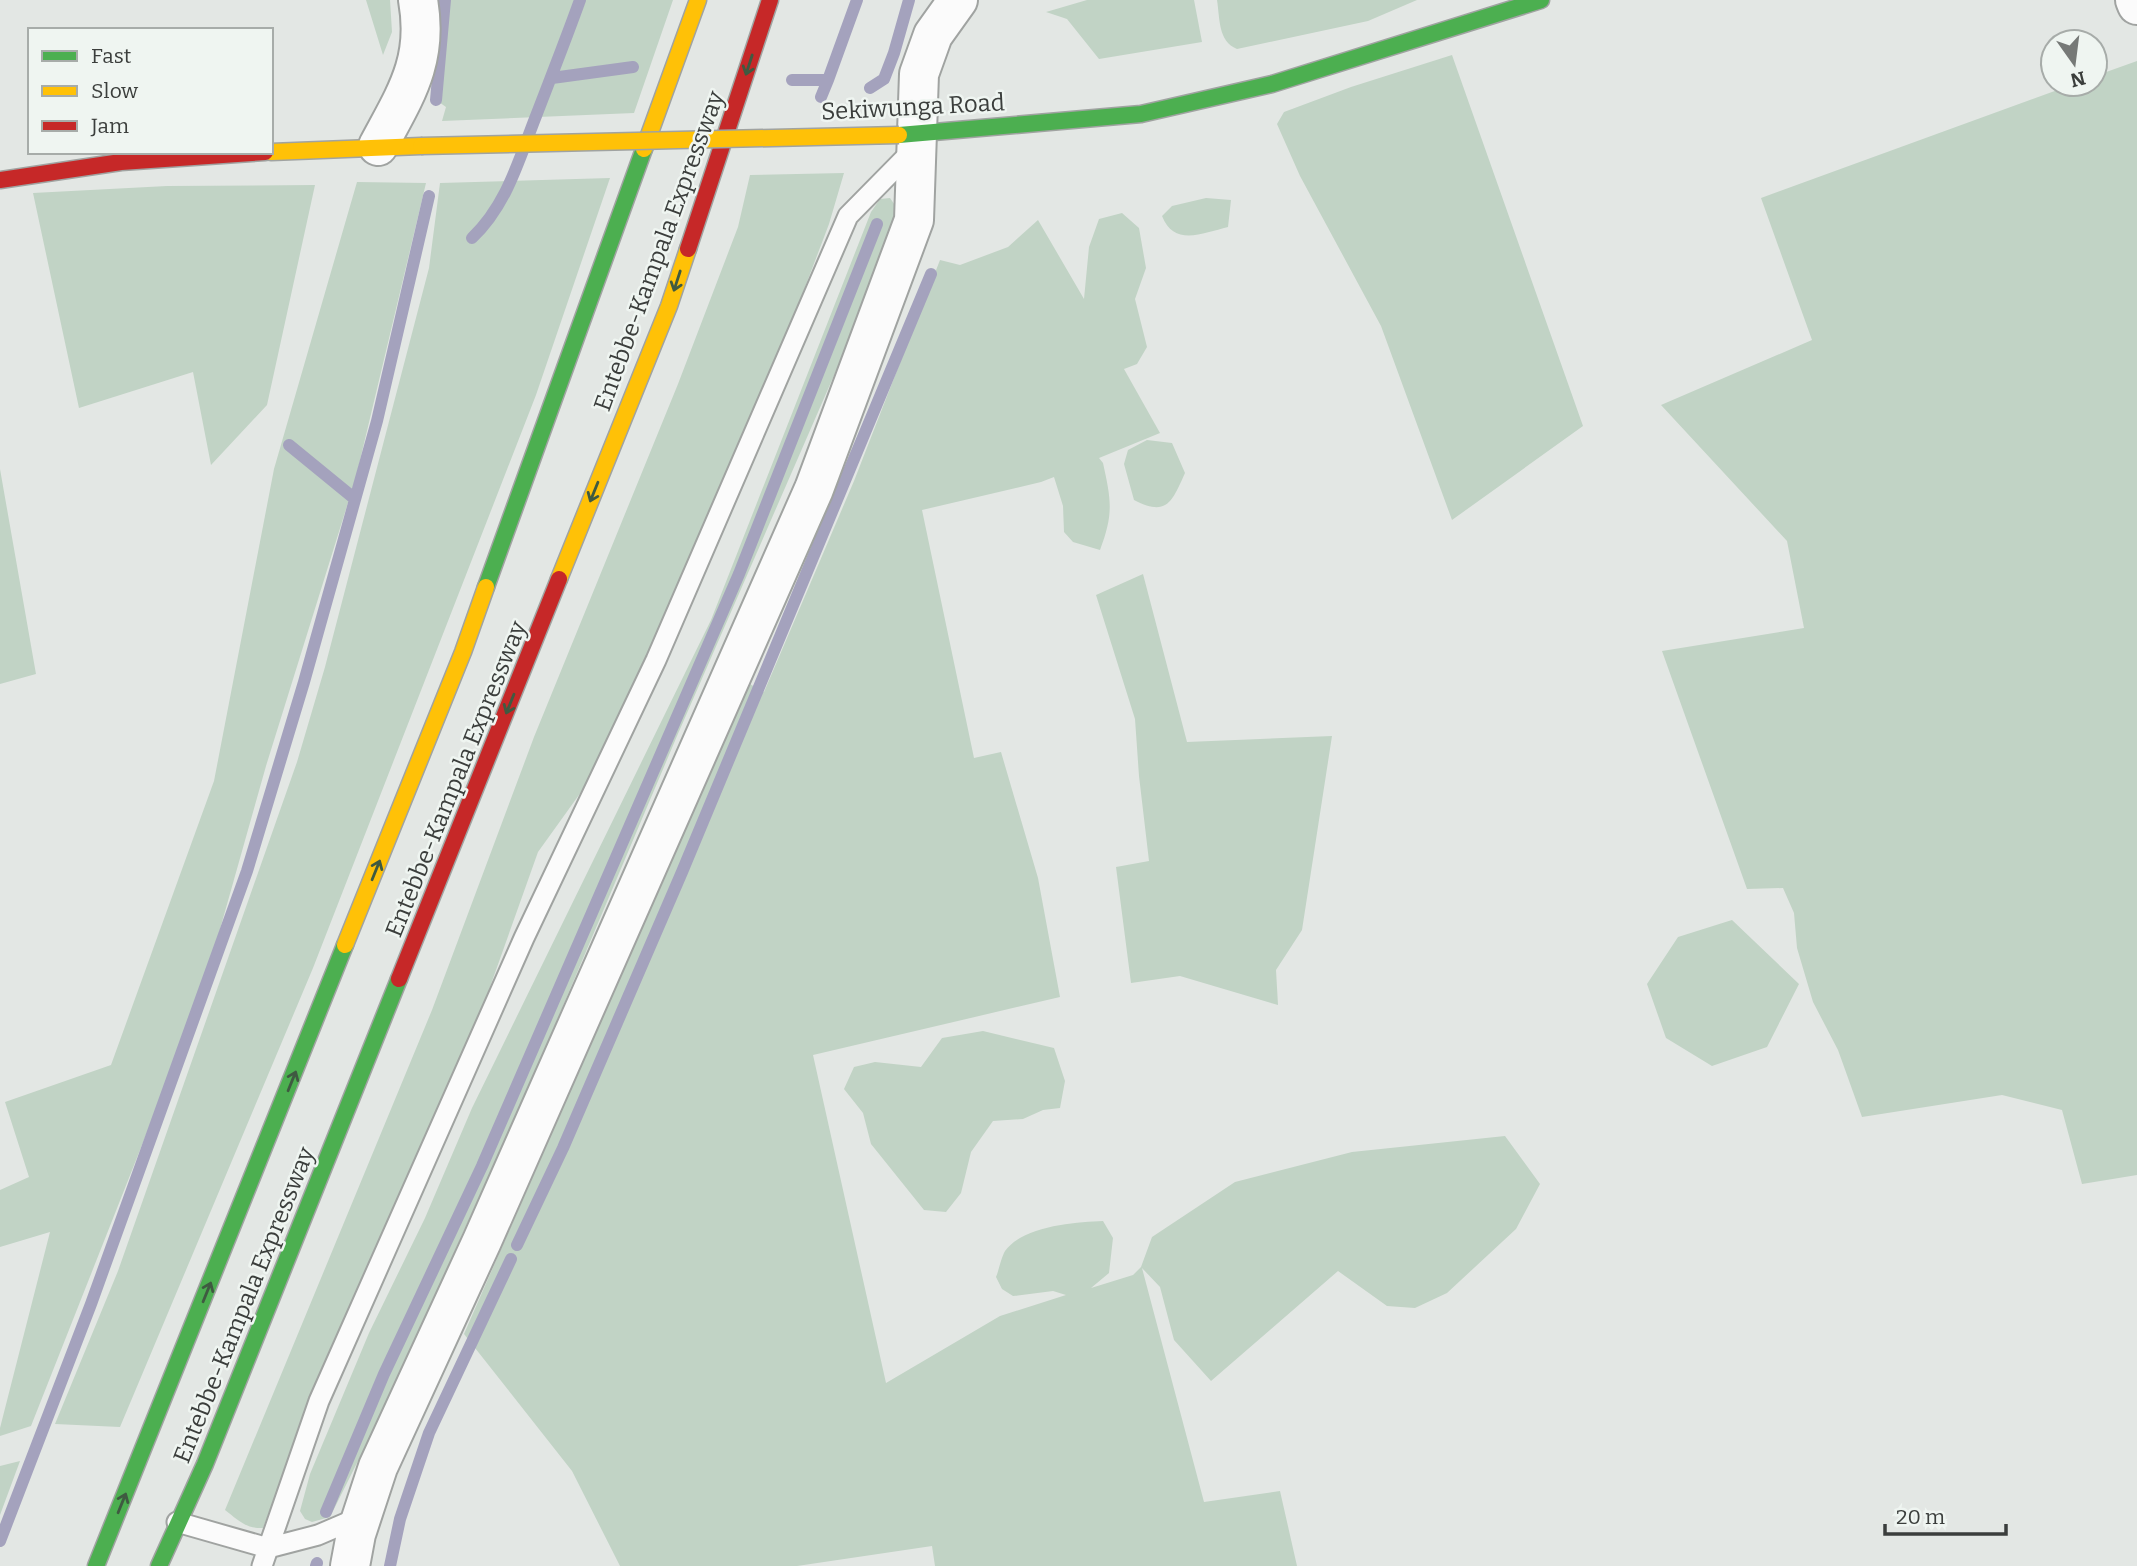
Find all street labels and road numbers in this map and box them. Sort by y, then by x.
street label: Entebbe-Kampala Expressway [588,87,730,415]
street label: Sekiwunga Road [820,88,1006,126]
street label: Entebbe-Kampala Expressway [380,617,532,941]
street label: Entebbe-Kampala Expressway [168,1143,320,1467]

